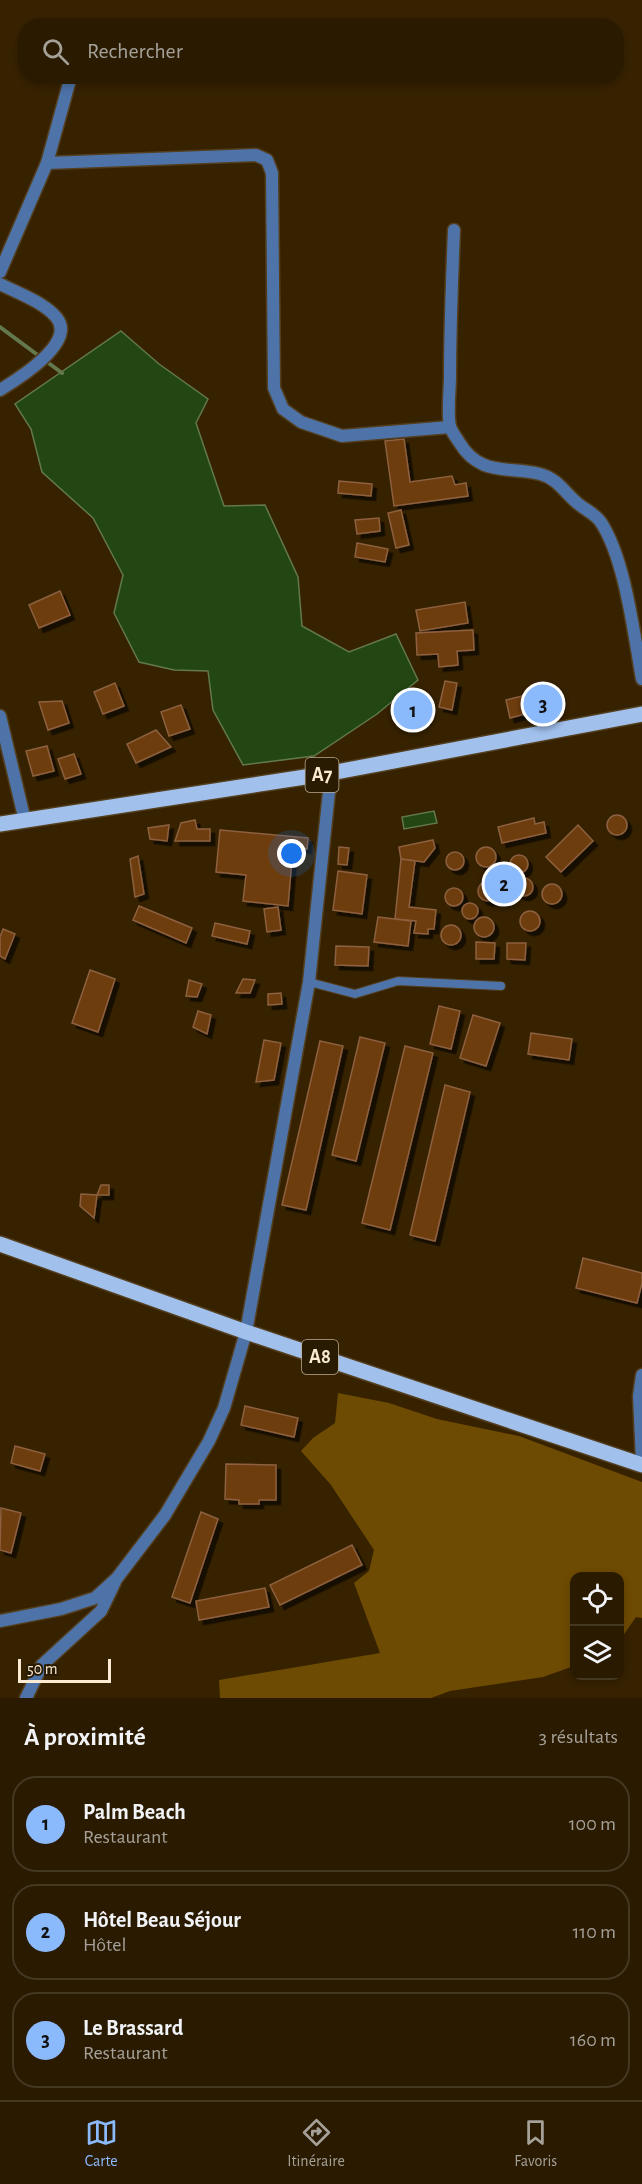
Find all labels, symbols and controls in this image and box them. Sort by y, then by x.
search box [18,18,624,84]
icon: search [39,35,72,68]
text: Rechercher [87,40,183,62]
pin: 3 [524,682,562,726]
pin: 1 [394,688,432,732]
road number: A7 [306,758,338,792]
your location [277,839,306,868]
pin: 2 [484,862,524,906]
road number: A8 [302,1340,338,1374]
map controls [570,1572,624,1680]
button: locate [570,1572,624,1626]
button: layers [570,1626,624,1680]
scale bar [18,1656,111,1684]
text: 50 m [27,1661,58,1677]
text: À proximité [24,1724,146,1750]
text: 3 résultats [539,1727,618,1747]
text: Palm Beach [83,1801,186,1823]
text: 1 [42,1814,49,1834]
text: 100 m [569,1814,616,1834]
text: Restaurant [83,1827,168,1847]
text: Hôtel Beau Séjour [83,1909,241,1931]
text: 2 [41,1922,50,1942]
text: 110 m [572,1922,616,1942]
text: Hôtel [83,1935,126,1955]
text: Le Brassard [83,2017,183,2039]
text: 3 [41,2030,50,2050]
text: 160 m [570,2030,616,2050]
text: Restaurant [83,2043,168,2063]
tab: Carte [85,2116,118,2171]
tab: Itinéraire [287,2116,345,2171]
tab: Favoris [514,2116,557,2171]

